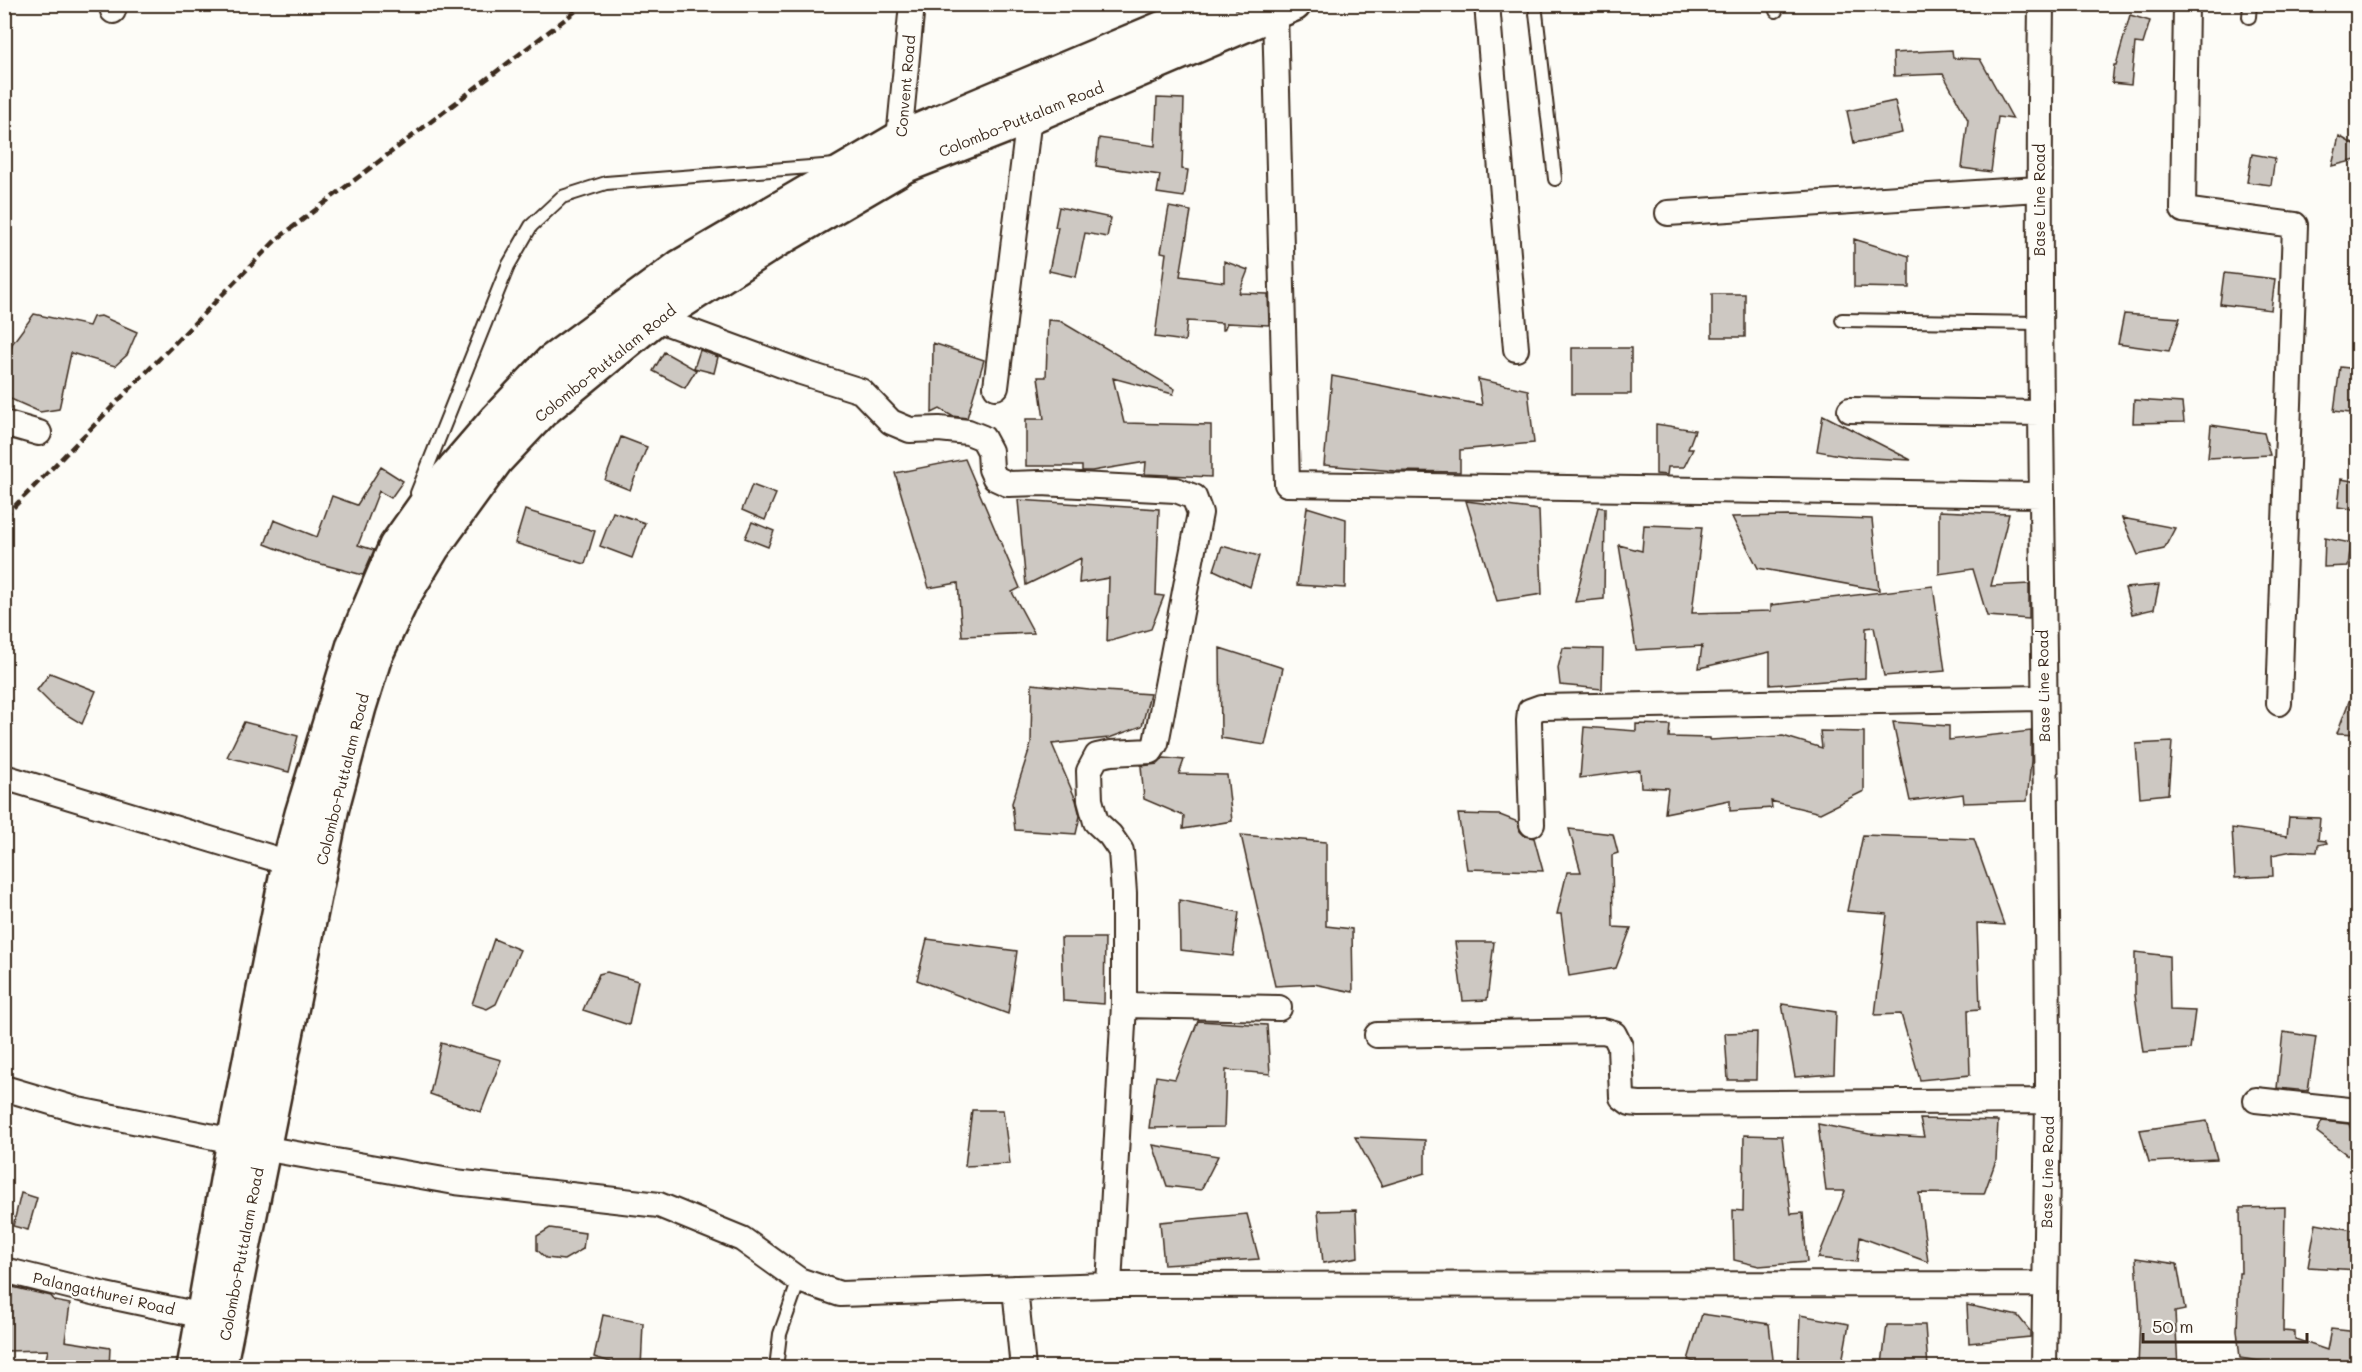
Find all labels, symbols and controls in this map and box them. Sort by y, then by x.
street label: Convent Road [891,34,919,138]
street label: Colombo-Puttalam Road [936,77,1106,161]
street label: Base Line Road [2029,144,2049,256]
street label: Colombo-Puttalam Road [530,300,680,426]
street label: Base Line Road [2032,630,2054,742]
street label: Colombo-Puttalam Road [311,691,373,867]
street label: Base Line Road [2036,1116,2058,1228]
street label: Colombo-Puttalam Road [214,1166,268,1342]
street label: Palangathurei Road [31,1267,177,1319]
scale bar [2143,1306,2306,1344]
text: 50 m [2152,1314,2194,1338]

